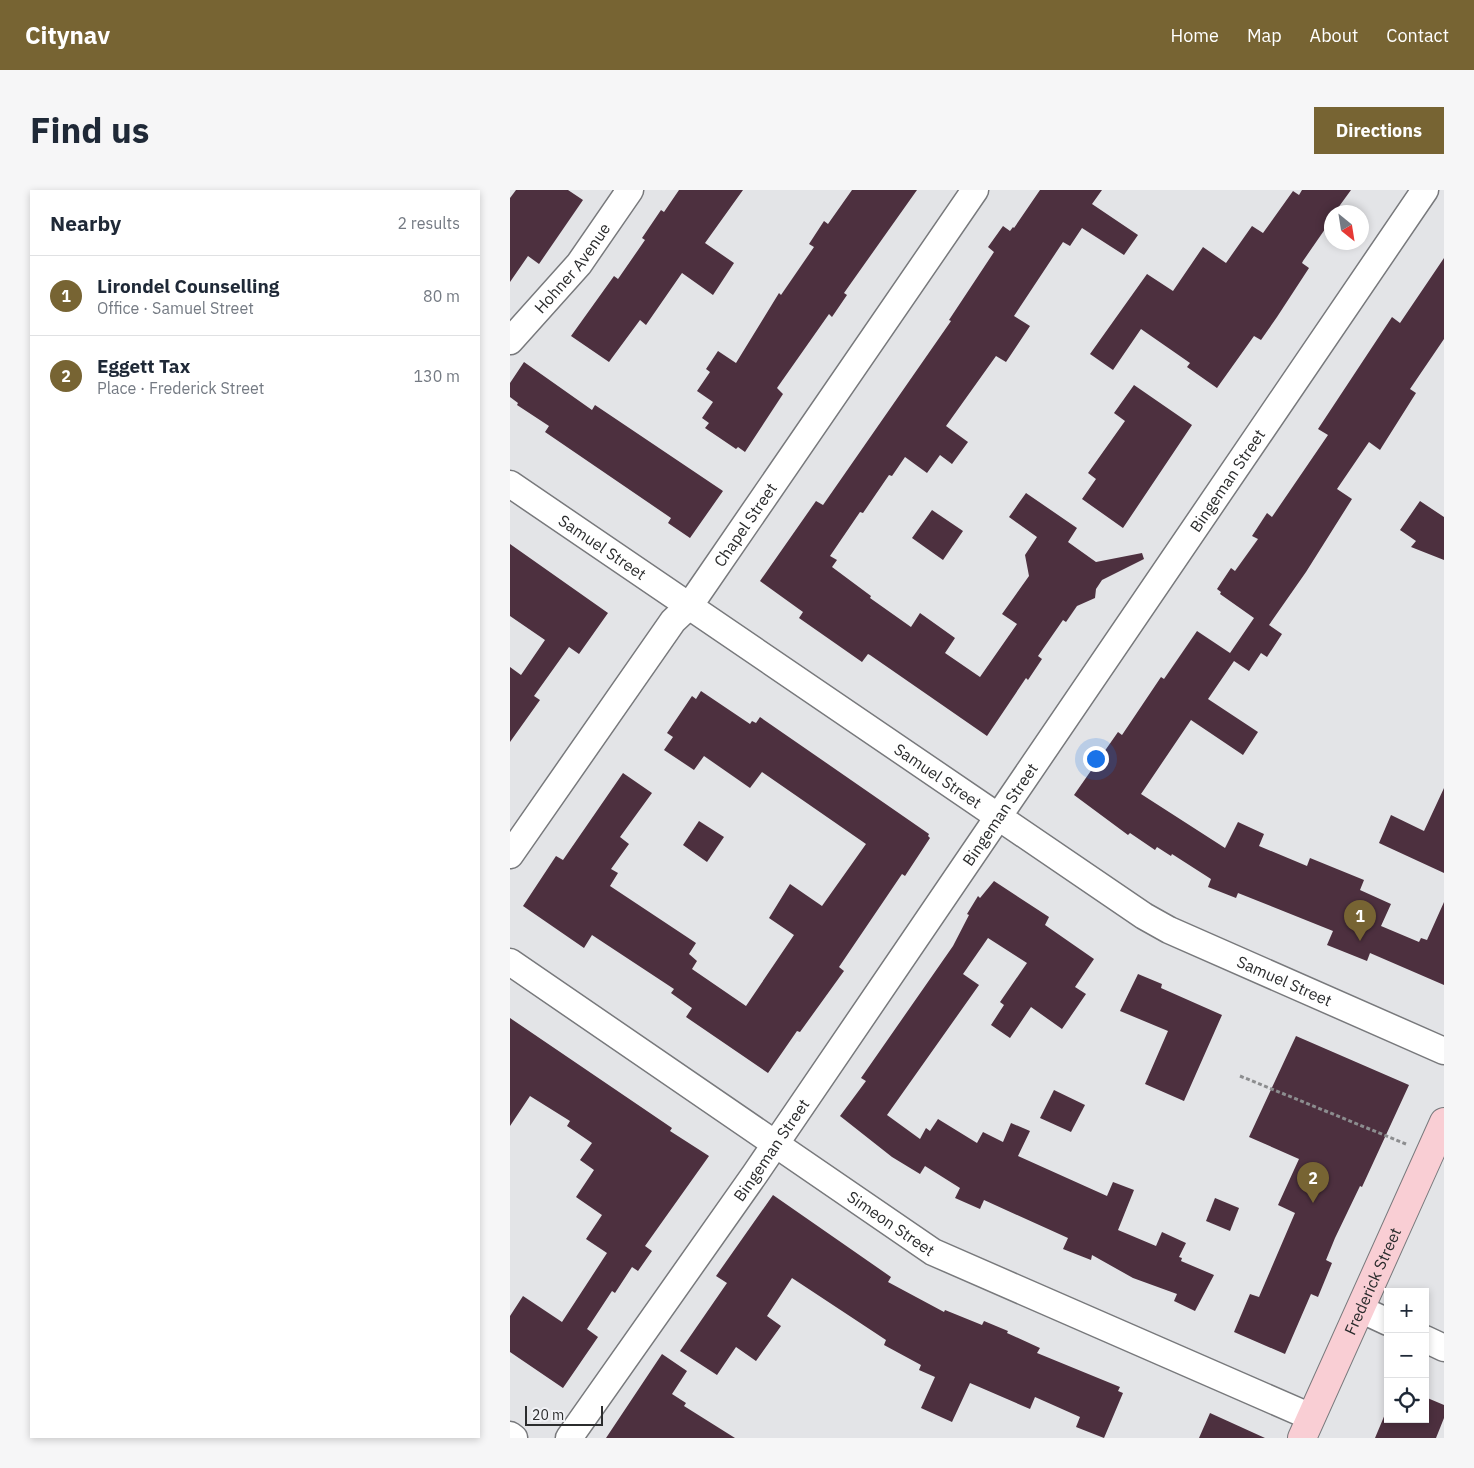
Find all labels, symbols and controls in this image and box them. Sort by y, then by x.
text: Citynav [25,19,110,51]
text: Home [1171,24,1219,47]
text: Map [1247,24,1282,47]
text: About [1310,24,1358,47]
text: Contact [1386,24,1449,47]
text: Find us [30,107,149,153]
button: Directions [1314,107,1444,154]
north arrow [1324,205,1369,250]
text: Nearby [50,209,121,237]
text: 2 results [397,213,460,233]
street label: Hohner Avenue [530,219,614,317]
text: Lirondel Counselling [97,274,279,298]
text: 1 [61,286,71,306]
text: 80 m [423,286,460,306]
text: Office · Samuel Street [97,298,254,318]
text: Eggett Tax [97,354,190,378]
text: 2 [61,366,71,386]
text: 130 m [413,366,460,386]
text: Place · Frederick Street [97,378,264,398]
street label: Bingeman Street [1185,425,1269,536]
street label: Chapel Street [709,479,781,571]
street label: Samuel Street [555,510,650,584]
street label: Samuel Street [890,739,986,813]
your location [1083,746,1109,772]
street label: Bingeman Street [958,759,1042,870]
pin: 1 [1344,900,1376,941]
street label: Samuel Street [1234,951,1335,1010]
street label: Bingeman Street [729,1095,813,1205]
pin: 2 [1297,1162,1329,1203]
street label: Simeon Street [843,1186,939,1260]
street label: Frederick Street [1340,1224,1405,1338]
map controls [1384,1288,1429,1423]
button: + [1384,1288,1429,1333]
button: − [1384,1333,1429,1378]
button: locate [1384,1378,1429,1423]
scale bar [525,1403,602,1426]
text: 20 m [532,1406,564,1424]

